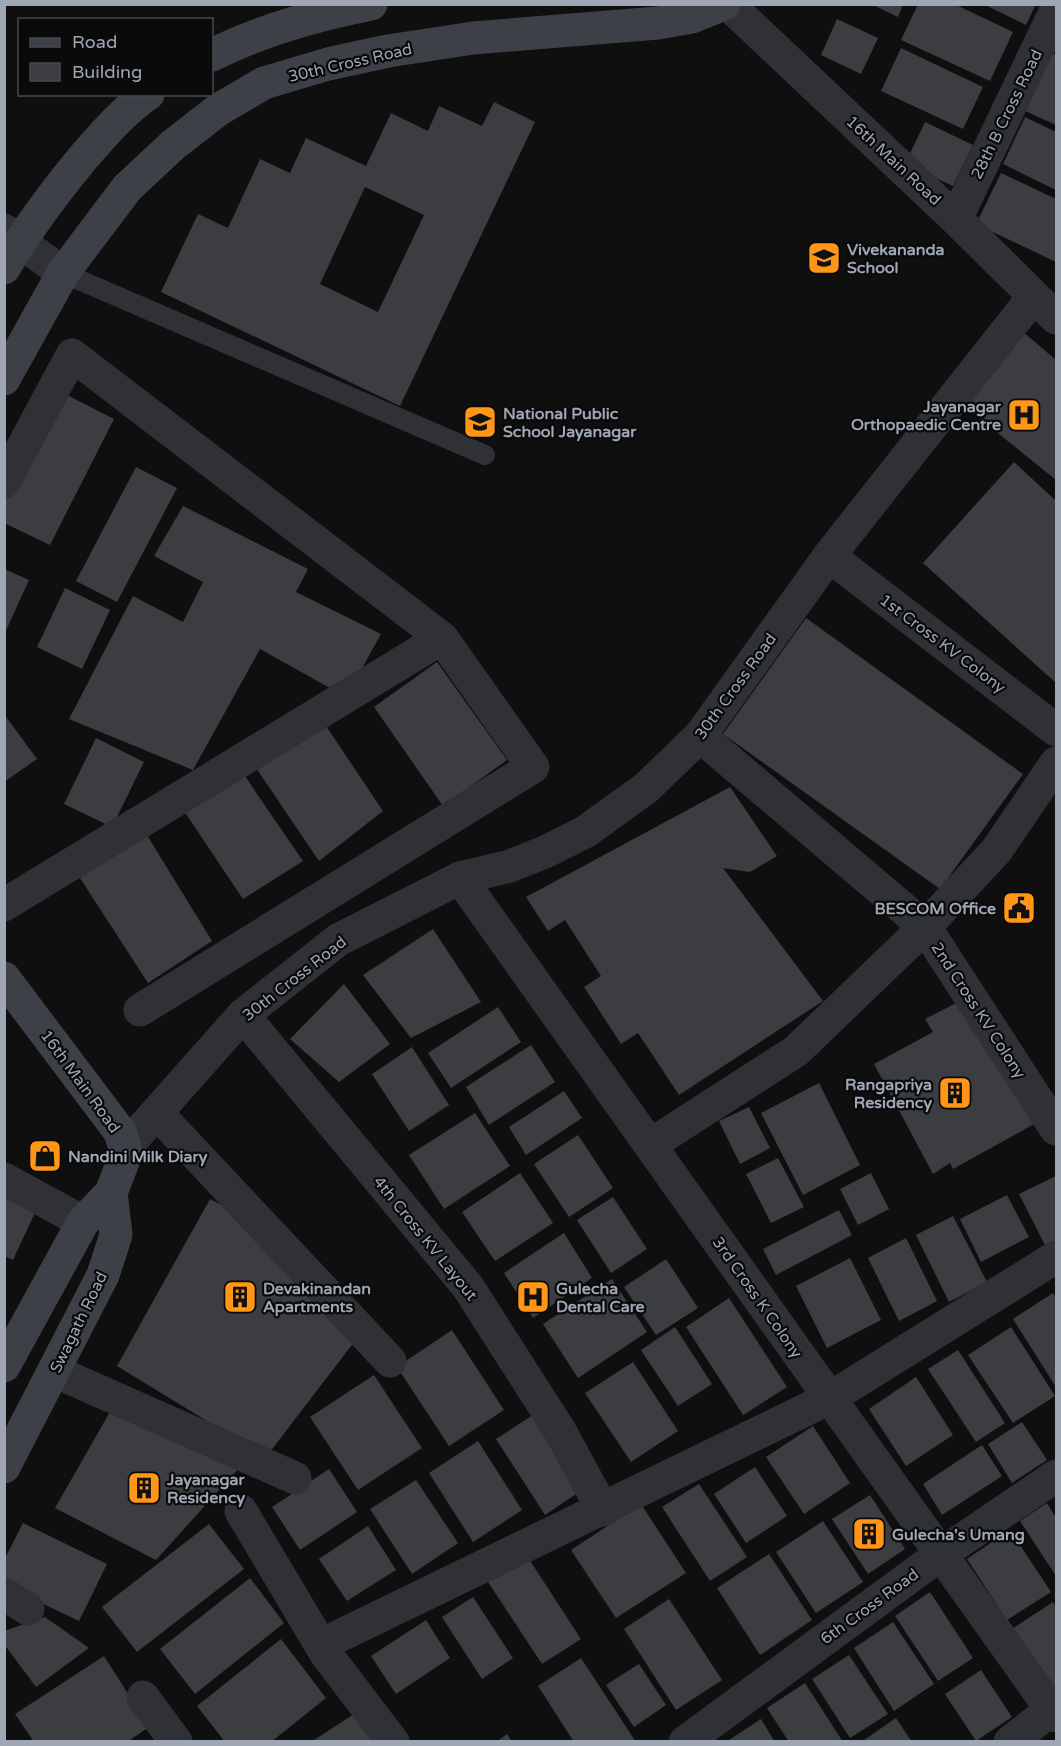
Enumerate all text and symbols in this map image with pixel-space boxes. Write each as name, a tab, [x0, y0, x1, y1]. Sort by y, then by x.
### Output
legend	[18, 18, 213, 96]
text: Road	[72, 31, 117, 53]
street label: 30th Cross Road	[286, 39, 414, 87]
street label: 28th B Cross Road	[967, 46, 1047, 183]
text: Building	[72, 61, 142, 83]
street label: 16th Main Road	[842, 112, 945, 210]
school or university icon: Vivekananda School	[806, 240, 842, 276]
place label: Vivekananda School	[847, 240, 944, 278]
place label: Jayanagar Orthopaedic Centre	[851, 397, 1002, 435]
hospital icon: Jayanagar Orthopaedic Centre	[1006, 397, 1042, 433]
school or university icon: National Public School Jayanagar	[462, 404, 498, 440]
place label: National Public School Jayanagar	[503, 404, 637, 442]
street label: 1st Cross KV Colony	[875, 590, 1010, 698]
street label: 30th Cross Road	[691, 630, 781, 744]
public building icon: BESCOM Office	[1001, 890, 1037, 926]
place label: BESCOM Office	[874, 899, 996, 919]
street label: 30th Cross Road	[239, 932, 351, 1026]
street label: 2nd Cross KV Colony	[927, 939, 1030, 1083]
street label: 16th Main Road	[36, 1026, 124, 1137]
place label: Rangapriya Residency	[845, 1075, 932, 1113]
building icon: Rangapriya Residency	[937, 1075, 973, 1111]
shop icon: Nandini Milk Diary	[27, 1138, 63, 1174]
place label: Nandini Milk Diary	[68, 1147, 208, 1167]
street label: 4th Cross KV Layout	[369, 1172, 482, 1305]
street label: 3rd Cross K Colony	[708, 1233, 807, 1363]
street label: Swagath Road	[46, 1269, 112, 1376]
building icon: Devakinandan Apartments	[222, 1279, 258, 1315]
place label: Devakinandan Apartments	[263, 1279, 371, 1317]
hospital icon: Gulecha Dental Care	[515, 1279, 551, 1315]
place label: Gulecha Dental Care	[556, 1279, 645, 1317]
building icon: Jayanagar Residency	[126, 1470, 162, 1506]
place label: Jayanagar Residency	[166, 1470, 246, 1508]
building icon: Gulecha's Umang	[851, 1516, 887, 1552]
place label: Gulecha's Umang	[892, 1525, 1025, 1545]
street label: 6th Cross Road	[817, 1565, 923, 1649]

